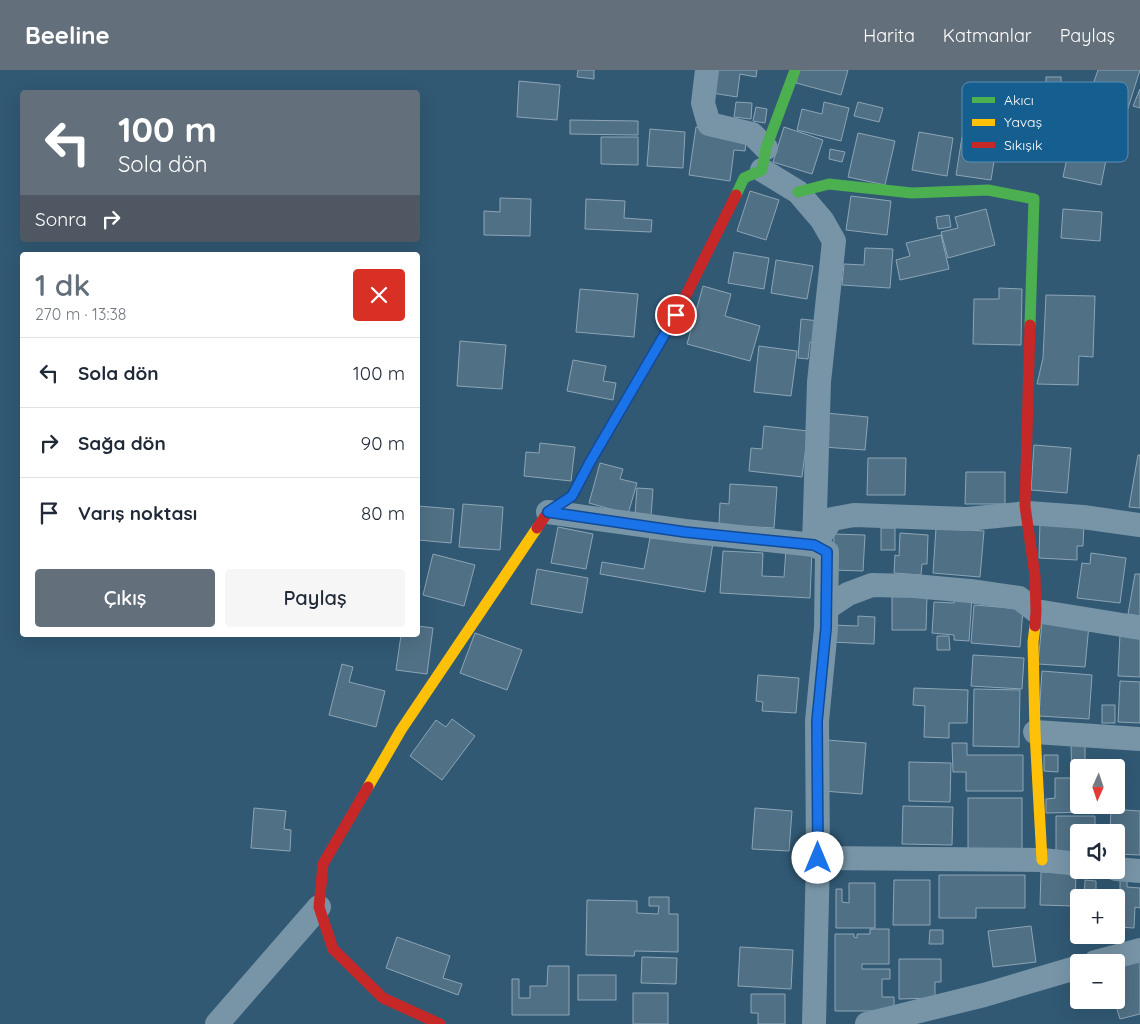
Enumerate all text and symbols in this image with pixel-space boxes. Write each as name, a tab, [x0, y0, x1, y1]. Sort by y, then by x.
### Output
text: Beeline	[25, 20, 110, 50]
text: Harita	[863, 24, 915, 47]
text: Katmanlar	[943, 24, 1032, 47]
text: Paylaş	[1060, 24, 1115, 47]
legend	[962, 82, 1128, 162]
text: Akıcı	[1004, 91, 1034, 109]
text: 100 m	[118, 107, 217, 151]
icon: left	[35, 110, 100, 175]
text: Yavaş	[1004, 113, 1042, 131]
text: Sıkışık	[1004, 136, 1042, 154]
text: Sola dön	[118, 150, 207, 178]
icon: right	[97, 205, 125, 233]
text: Sonra	[35, 207, 87, 231]
text: 1 dk	[35, 266, 90, 304]
button: close	[353, 269, 405, 321]
pin	[655, 294, 697, 336]
icon: arrive	[662, 301, 690, 329]
text: 270 m · 13:38	[35, 304, 126, 324]
icon: left	[35, 359, 63, 387]
text: Sola dön	[78, 361, 159, 385]
text: 100 m	[353, 361, 405, 385]
icon: right	[35, 429, 63, 457]
text: Sağa dön	[78, 431, 166, 455]
text: 90 m	[361, 431, 405, 455]
icon: arrive	[35, 499, 63, 527]
text: Varış noktası	[78, 501, 197, 525]
text: 80 m	[361, 501, 405, 525]
button: Çıkış	[35, 569, 215, 627]
button: Paylaş	[225, 569, 405, 627]
north arrow	[1070, 759, 1125, 814]
map controls	[1070, 759, 1125, 1009]
button: sound	[1070, 824, 1125, 879]
position arrow	[791, 831, 843, 883]
button: +	[1070, 889, 1125, 944]
button: −	[1070, 954, 1125, 1009]

